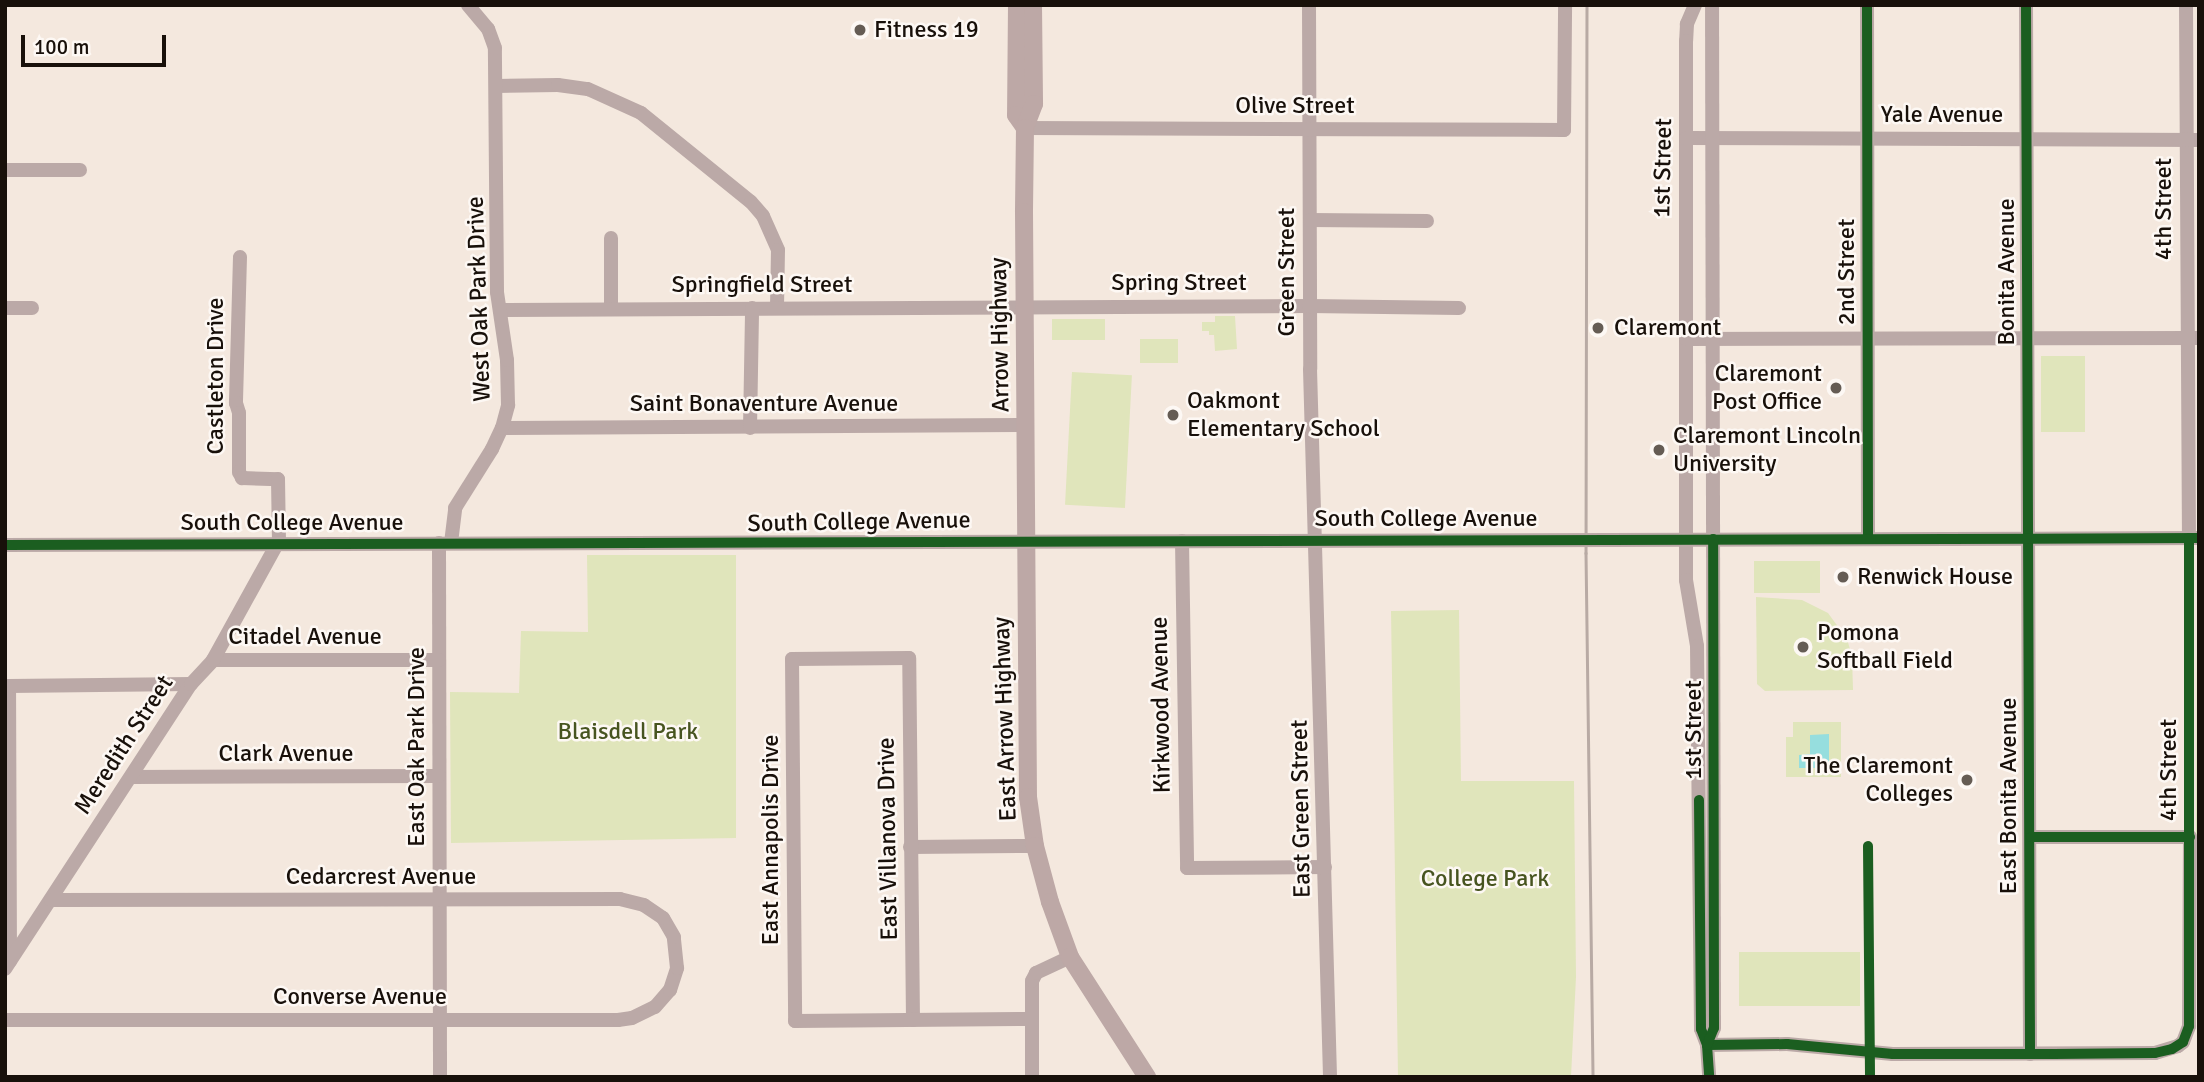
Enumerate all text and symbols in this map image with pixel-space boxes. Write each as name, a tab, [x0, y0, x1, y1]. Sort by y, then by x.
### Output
place label: Fitness 19	[874, 16, 979, 44]
scale bar	[24, 21, 170, 65]
marker: Fitness 19	[852, 22, 868, 38]
text: 100 m	[34, 34, 89, 60]
street label: Olive Street	[1235, 92, 1355, 120]
street label: Yale Avenue	[1881, 101, 2003, 129]
street label: 1st Street	[1648, 118, 1678, 218]
street label: 4th Street	[2150, 158, 2178, 260]
street label: West Oak Park Drive	[461, 196, 497, 402]
street label: Bonita Avenue	[1993, 198, 2021, 346]
street label: Green Street	[1273, 208, 1301, 336]
street label: 2nd Street	[1833, 219, 1861, 325]
street label: Arrow Highway	[984, 257, 1016, 413]
street label: Spring Street	[1111, 269, 1247, 297]
street label: Springfield Street	[672, 271, 852, 299]
street label: Castleton Drive	[202, 298, 230, 454]
place label: Claremont	[1614, 314, 1721, 342]
marker: Claremont	[1588, 318, 1608, 338]
place label: Claremont Post Office	[1712, 360, 1822, 416]
marker: Claremont Post Office	[1828, 380, 1844, 396]
place label: Oakmont Elementary School	[1187, 387, 1380, 443]
street label: Saint Bonaventure Avenue	[630, 390, 898, 418]
marker: Oakmont Elementary School	[1165, 407, 1181, 423]
place label: Claremont Lincoln University	[1673, 422, 1861, 478]
marker: Claremont Lincoln University	[1651, 442, 1667, 458]
street label: South College Avenue	[1314, 505, 1538, 533]
street label: South College Avenue	[747, 506, 971, 538]
street label: South College Avenue	[180, 509, 404, 537]
place label: Renwick House	[1857, 563, 2013, 591]
marker: Renwick House	[1835, 569, 1851, 585]
street label: East Arrow Highway	[987, 616, 1023, 822]
street label: Kirkwood Avenue	[1145, 616, 1177, 794]
place label: Pomona Softball Field	[1817, 619, 1953, 675]
street label: Citadel Avenue	[228, 623, 382, 651]
marker: Pomona Softball Field	[1795, 639, 1811, 655]
street label: East Oak Park Drive	[403, 647, 431, 847]
street label: Meredith Street	[68, 670, 180, 820]
street label: 1st Street	[1680, 680, 1708, 780]
street label: East Bonita Avenue	[1995, 697, 2023, 895]
park label: Blaisdell Park	[558, 718, 698, 746]
street label: 4th Street	[2155, 719, 2183, 821]
street label: East Green Street	[1285, 720, 1317, 898]
street label: East Annapolis Drive	[757, 735, 785, 945]
street label: East Villanova Drive	[872, 737, 904, 941]
street label: Clark Avenue	[219, 740, 353, 768]
place label: The Claremont Colleges	[1804, 752, 1953, 808]
marker: The Claremont Colleges	[1959, 772, 1975, 788]
street label: Cedarcrest Avenue	[286, 863, 476, 891]
park label: College Park	[1421, 865, 1549, 893]
street label: Converse Avenue	[273, 983, 447, 1011]

